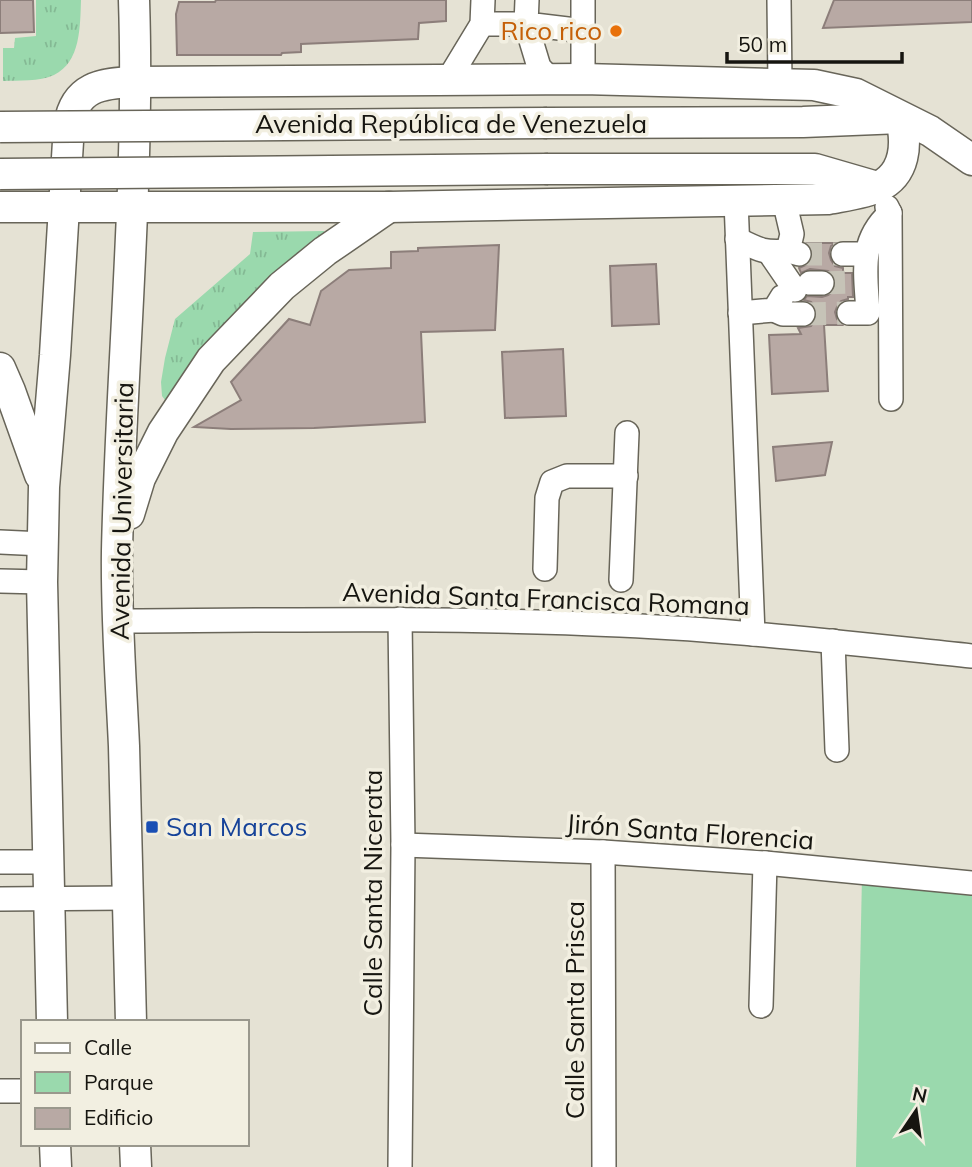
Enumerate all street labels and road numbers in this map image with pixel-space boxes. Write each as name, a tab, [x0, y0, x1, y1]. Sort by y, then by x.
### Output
street label: Avenida República de Venezuela	[255, 107, 647, 140]
street label: Avenida Universitaria	[103, 382, 140, 640]
street label: Avenida Santa Francisca Romana	[342, 575, 750, 622]
street label: Calle Santa Nicerata	[356, 770, 389, 1016]
street label: Jirón Santa Florencia	[565, 806, 815, 857]
street label: Calle Santa Prisca	[558, 901, 591, 1119]

